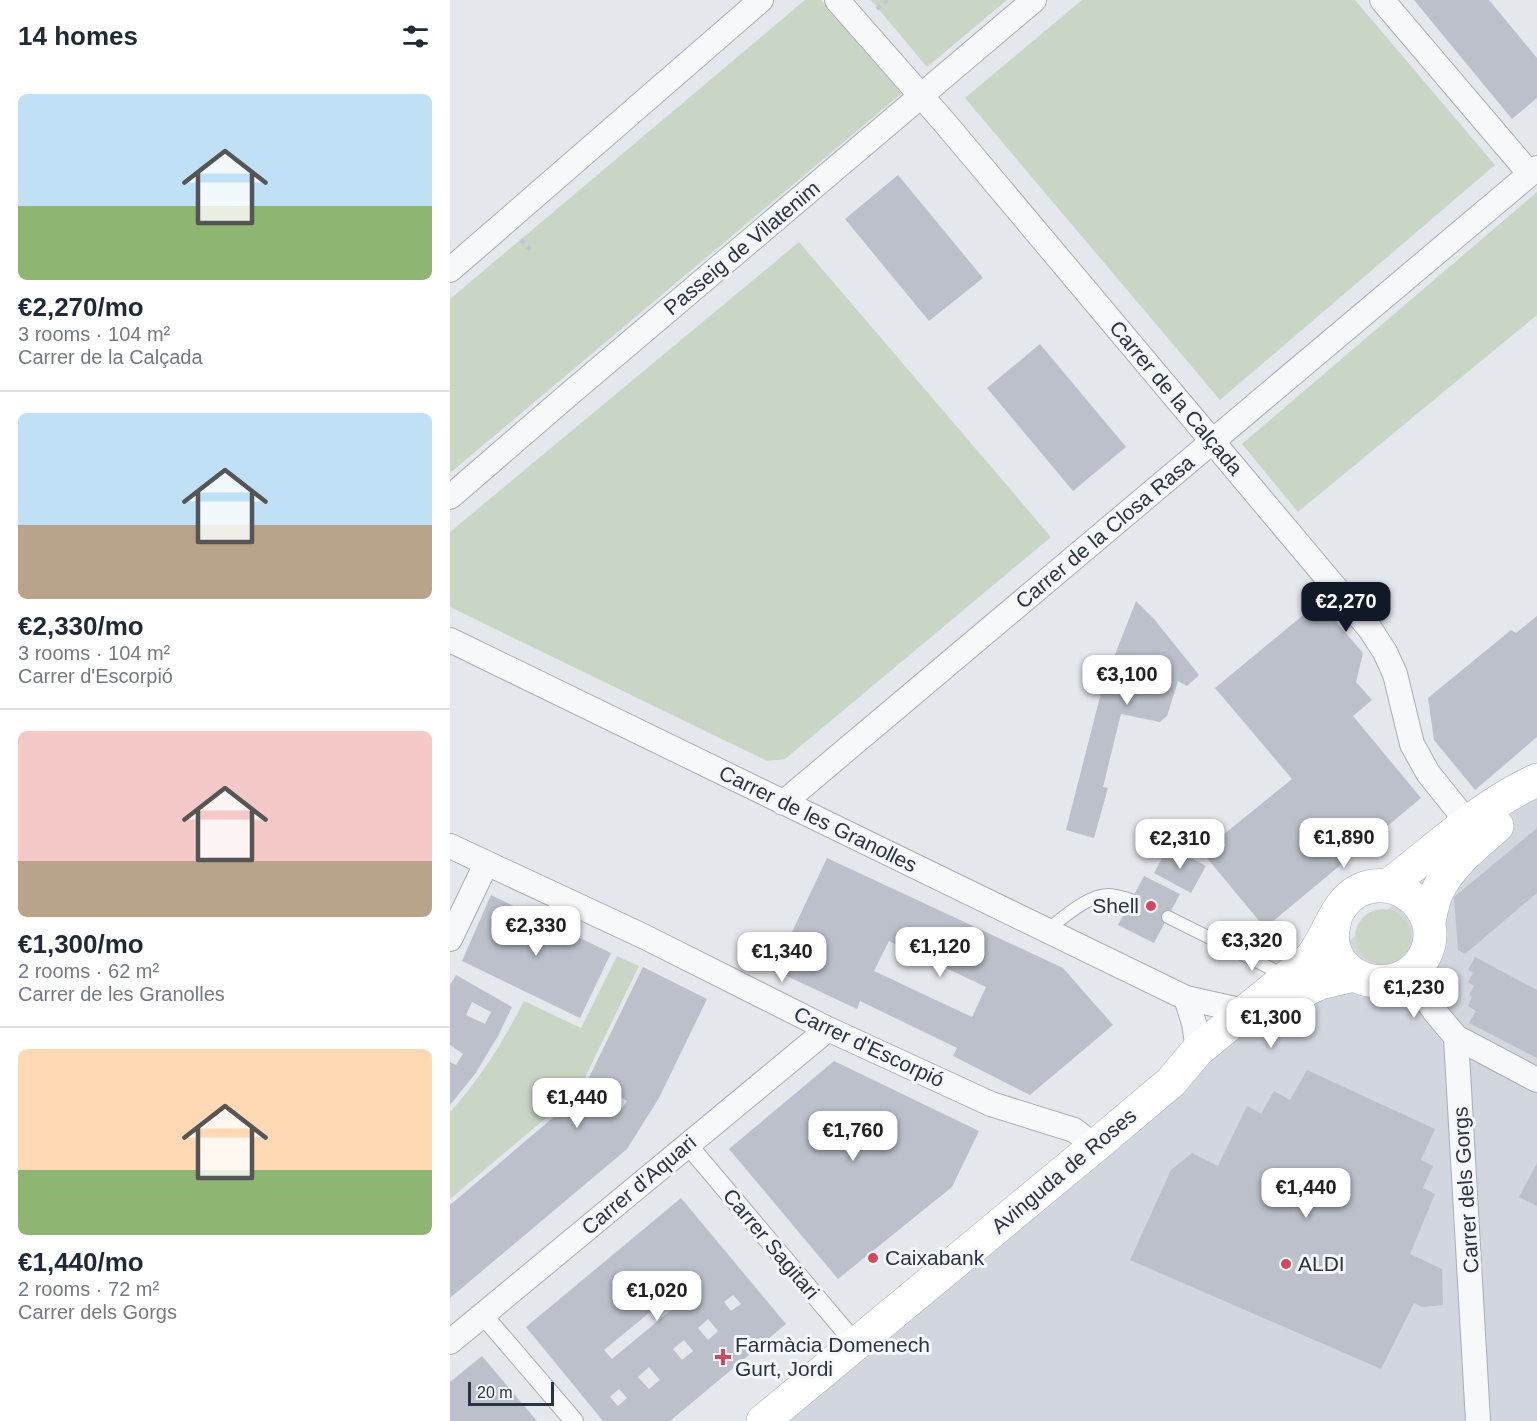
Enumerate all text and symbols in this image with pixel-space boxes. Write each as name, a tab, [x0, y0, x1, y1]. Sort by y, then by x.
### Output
icon: filters	[399, 20, 432, 53]
text: 14 homes	[18, 21, 138, 51]
icon: home	[171, 133, 279, 241]
street label: Passeig de Vilatenim	[659, 176, 824, 319]
text: €2,270/mo	[18, 292, 144, 322]
street label: Carrer de la Calçada	[1105, 316, 1248, 480]
text: 3 rooms · 104 m²	[18, 323, 170, 345]
text: Carrer de la Calçada	[18, 346, 203, 368]
street label: Carrer de la Closa Rasa	[1011, 450, 1199, 613]
icon: home	[171, 452, 279, 560]
pin: €2,270	[1297, 582, 1395, 633]
text: €2,270	[1315, 590, 1377, 612]
text: €2,330/mo	[18, 611, 144, 641]
text: 3 rooms · 104 m²	[18, 642, 170, 664]
pin: €3,100	[1078, 655, 1176, 706]
text: €3,100	[1096, 663, 1158, 685]
text: Carrer d'Escorpió	[18, 665, 173, 687]
street label: Carrer de les Granolles	[716, 761, 921, 876]
icon: home	[171, 770, 279, 878]
pin: €1,890	[1295, 818, 1393, 869]
pin: €2,310	[1131, 819, 1229, 870]
text: €1,890	[1313, 826, 1375, 848]
text: €2,310	[1149, 827, 1211, 849]
place label: Shell	[1092, 894, 1139, 917]
marker: Shell	[1144, 899, 1158, 913]
pin: €2,330	[487, 906, 585, 957]
text: €2,330	[505, 914, 567, 936]
pin: €3,320	[1203, 921, 1301, 972]
pin: €1,120	[891, 927, 989, 978]
text: €1,300/mo	[18, 929, 144, 959]
text: €3,320	[1221, 929, 1283, 951]
pin: €1,340	[733, 932, 831, 983]
text: €1,120	[909, 935, 971, 957]
text: €1,340	[751, 940, 813, 962]
text: 2 rooms · 62 m²	[18, 960, 159, 982]
pin: €1,230	[1365, 968, 1463, 1019]
text: €1,230	[1383, 976, 1445, 998]
text: Carrer de les Granolles	[18, 983, 225, 1005]
pin: €1,300	[1222, 998, 1320, 1049]
street label: Carrer d'Escorpió	[791, 1002, 948, 1091]
text: €1,300	[1240, 1006, 1302, 1028]
pin: €1,440	[528, 1078, 626, 1129]
text: €1,440	[546, 1086, 608, 1108]
icon: home	[171, 1088, 279, 1196]
street label: Avinguda de Roses	[987, 1103, 1141, 1238]
street label: Carrer dels Gorgs	[1448, 1106, 1483, 1274]
pin: €1,760	[804, 1111, 902, 1162]
text: €1,760	[822, 1119, 884, 1141]
street label: Carrer d'Aquari	[577, 1130, 700, 1239]
pin: €1,440	[1257, 1168, 1355, 1219]
text: €1,440	[1275, 1176, 1337, 1198]
street label: Carrer Sagitari	[719, 1184, 824, 1303]
place label: Caixabank	[885, 1246, 985, 1269]
text: €1,440/mo	[18, 1247, 144, 1277]
marker: Caixabank	[866, 1251, 880, 1265]
place label: ALDI	[1298, 1252, 1345, 1275]
marker: ALDI	[1279, 1257, 1293, 1271]
pin: €1,020	[608, 1271, 706, 1322]
text: 2 rooms · 72 m²	[18, 1278, 159, 1300]
text: €1,020	[626, 1279, 688, 1301]
text: Carrer dels Gorgs	[18, 1301, 177, 1323]
place label: Farmàcia Domenech Gurt, Jordi	[735, 1333, 930, 1380]
marker: Farmàcia Domenech Gurt, Jordi	[716, 1350, 730, 1364]
scale bar	[468, 1379, 554, 1406]
text: 20 m	[477, 1384, 513, 1401]

